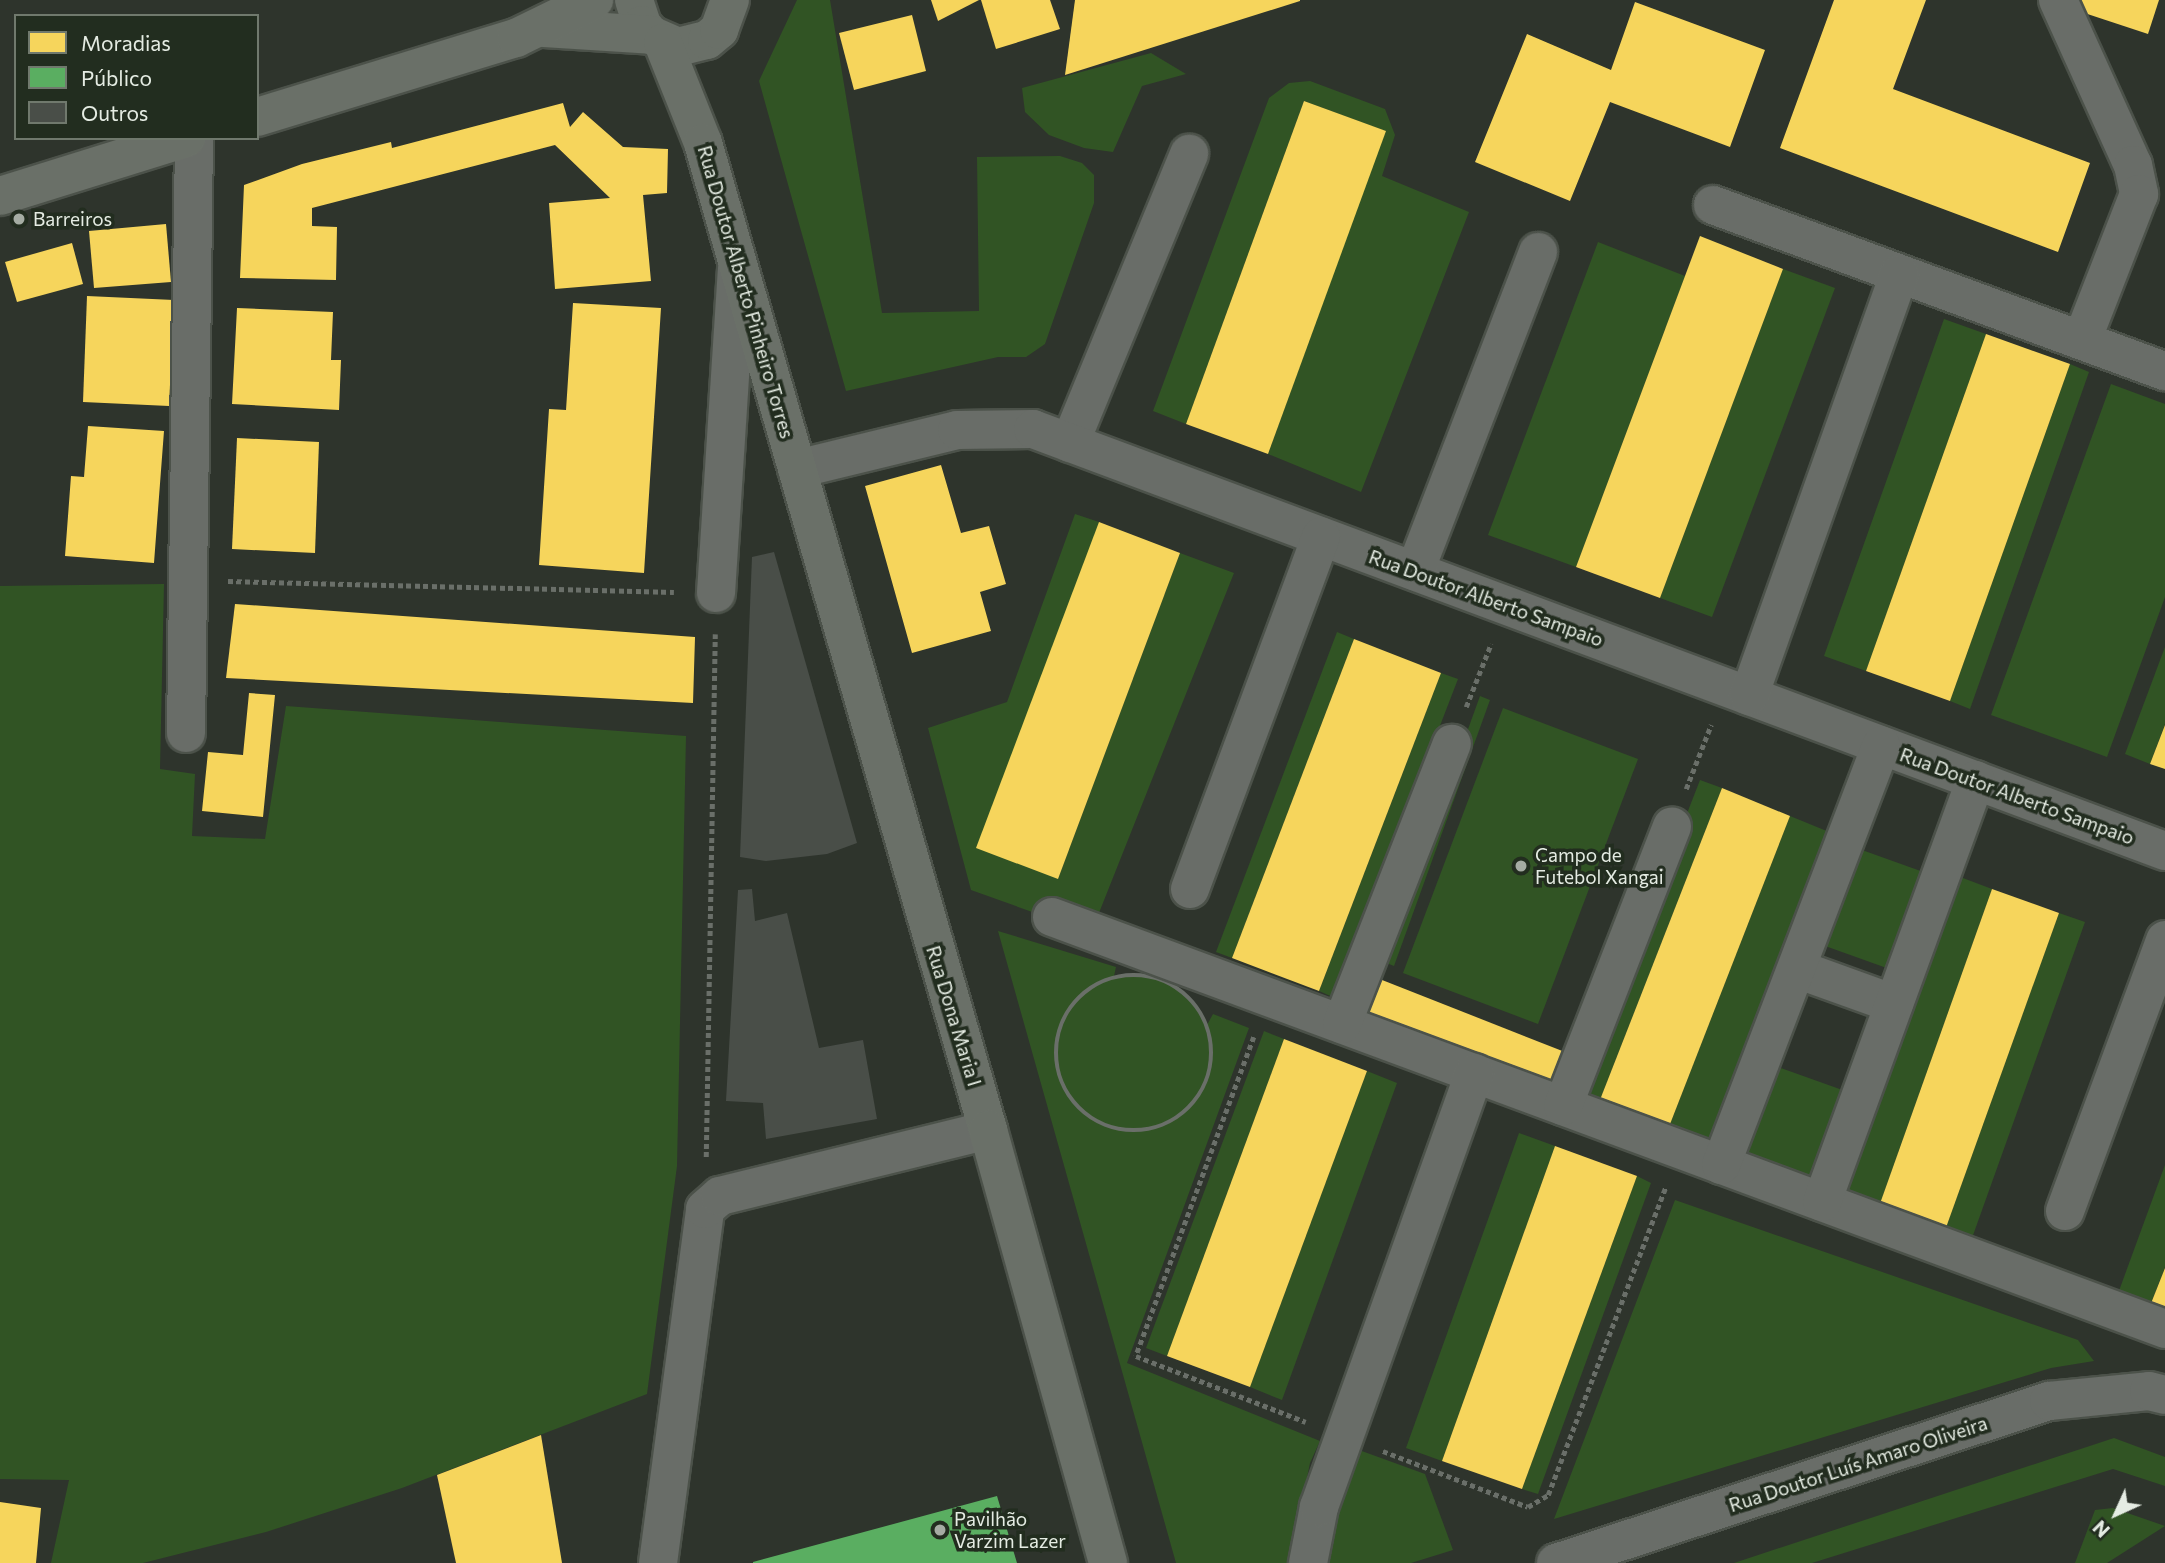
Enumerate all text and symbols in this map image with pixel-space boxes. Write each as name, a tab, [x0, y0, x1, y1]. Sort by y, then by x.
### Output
legend	[14, 14, 259, 140]
text: Moradias	[81, 30, 171, 55]
text: Público	[81, 65, 152, 90]
text: Outros	[81, 100, 148, 125]
street label: Rua Doutor Alberto Pinheiro Torres	[693, 143, 799, 441]
place label: Barreiros	[33, 208, 112, 230]
marker: Barreiros	[11, 211, 27, 227]
street label: Rua Doutor Alberto Sampaio	[1366, 545, 1606, 651]
street label: Rua Doutor Alberto Sampaio	[1897, 743, 2137, 849]
place label: Campo de Futebol Xangai	[1535, 844, 1664, 888]
marker: Campo de Futebol Xangai	[1513, 858, 1529, 874]
street label: Rua Dona Maria I	[922, 943, 986, 1089]
street label: Rua Doutor Luís Amaro Oliveira	[1726, 1411, 1990, 1517]
north arrow	[2081, 1479, 2151, 1549]
place label: Pavilhão Varzim Lazer	[954, 1508, 1066, 1552]
text: N	[2088, 1516, 2114, 1542]
marker: Pavilhão Varzim Lazer	[932, 1522, 948, 1538]

